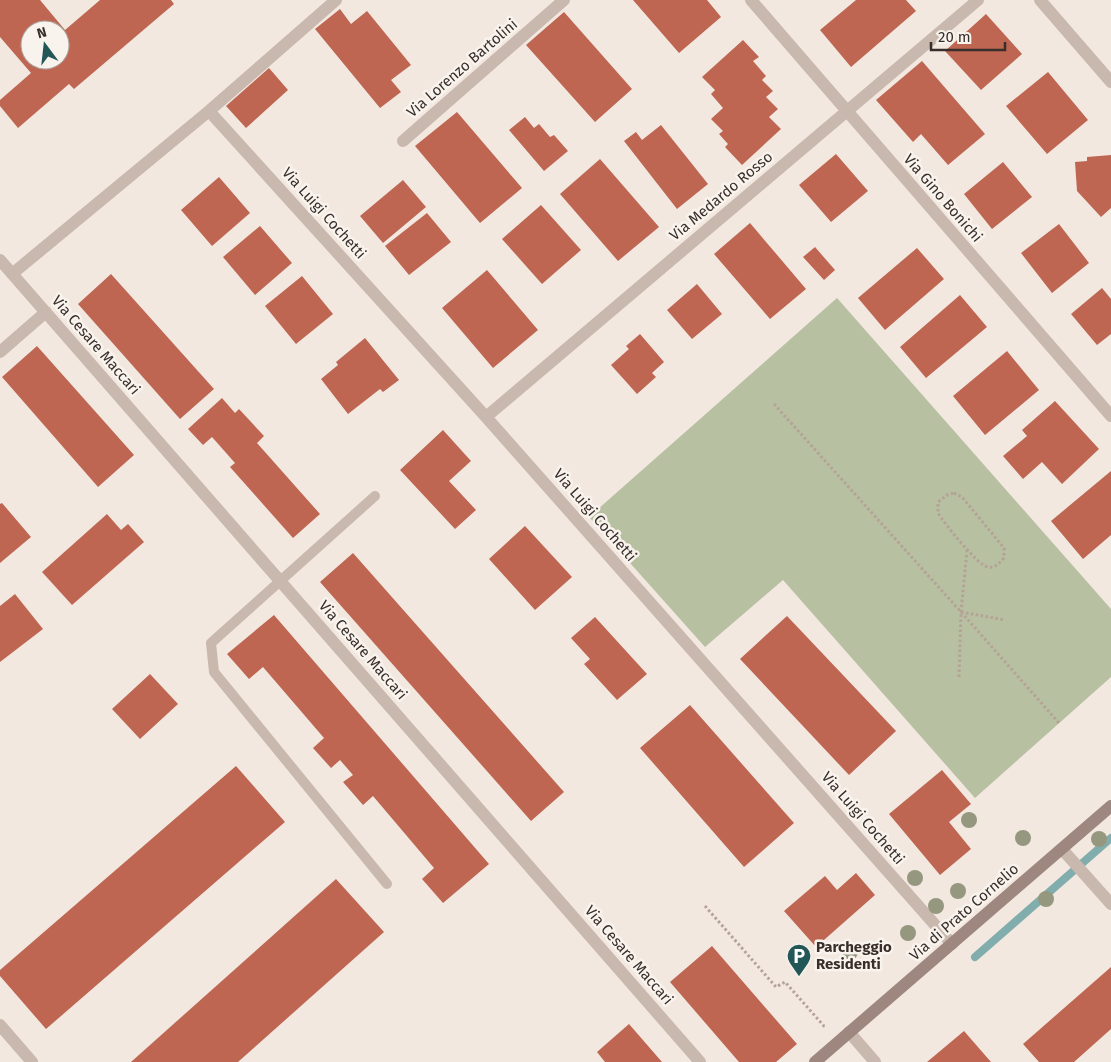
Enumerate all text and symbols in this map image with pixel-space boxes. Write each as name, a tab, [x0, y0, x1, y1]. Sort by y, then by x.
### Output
street label: Via Lorenzo Bartolini	[403, 15, 521, 121]
north arrow	[20, 20, 70, 70]
scale bar	[931, 20, 1005, 52]
text: N	[35, 24, 48, 42]
text: 20 m	[938, 28, 971, 46]
street label: Via Medardo Rosso	[666, 148, 776, 244]
street label: Via Gino Bonichi	[900, 150, 986, 246]
street label: Via Luigi Cochetti	[278, 164, 370, 262]
street label: Via Cesare Maccari	[48, 292, 144, 398]
street label: Via Luigi Cochetti	[550, 465, 640, 565]
street label: Via Cesare Maccari	[315, 597, 411, 703]
street label: Via Luigi Cochetti	[818, 768, 908, 868]
street label: Via di Prato Cornelio	[906, 860, 1022, 964]
street label: Via Cesare Maccari	[581, 902, 677, 1008]
place label: Parcheggio Residenti	[816, 938, 892, 973]
parking icon: Parcheggio Residenti	[786, 943, 812, 977]

